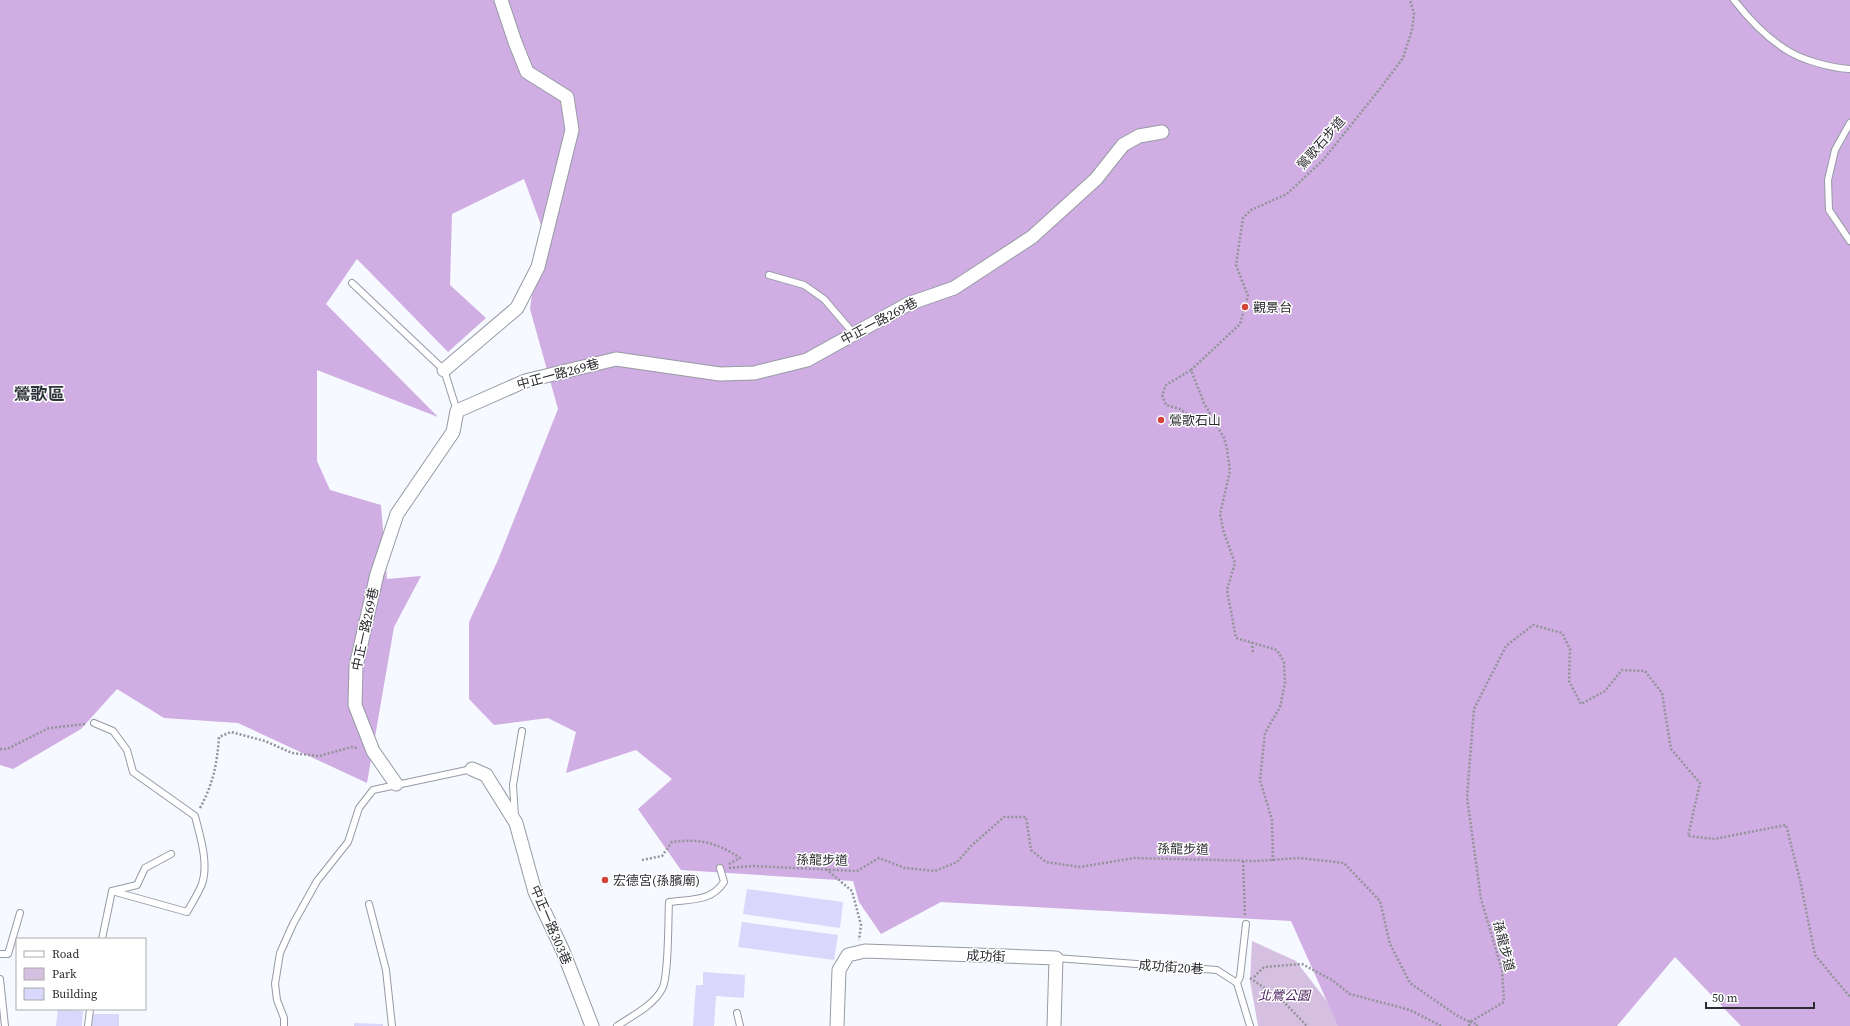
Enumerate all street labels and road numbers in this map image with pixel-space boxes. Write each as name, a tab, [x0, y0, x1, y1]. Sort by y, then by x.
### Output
street label: 鶯歌石步道	[1293, 113, 1349, 173]
street label: 中正一路269巷	[838, 294, 920, 348]
street label: 中正一路269巷	[515, 355, 601, 393]
street label: 中正一路269巷	[348, 586, 382, 672]
street label: 孫龍步道	[1157, 840, 1209, 858]
street label: 孫龍步道	[796, 851, 848, 869]
street label: 中正一路303巷	[527, 883, 575, 967]
street label: 孫龍步道	[1489, 919, 1519, 973]
street label: 成功街	[966, 947, 1006, 965]
street label: 成功街20巷	[1138, 956, 1204, 978]

